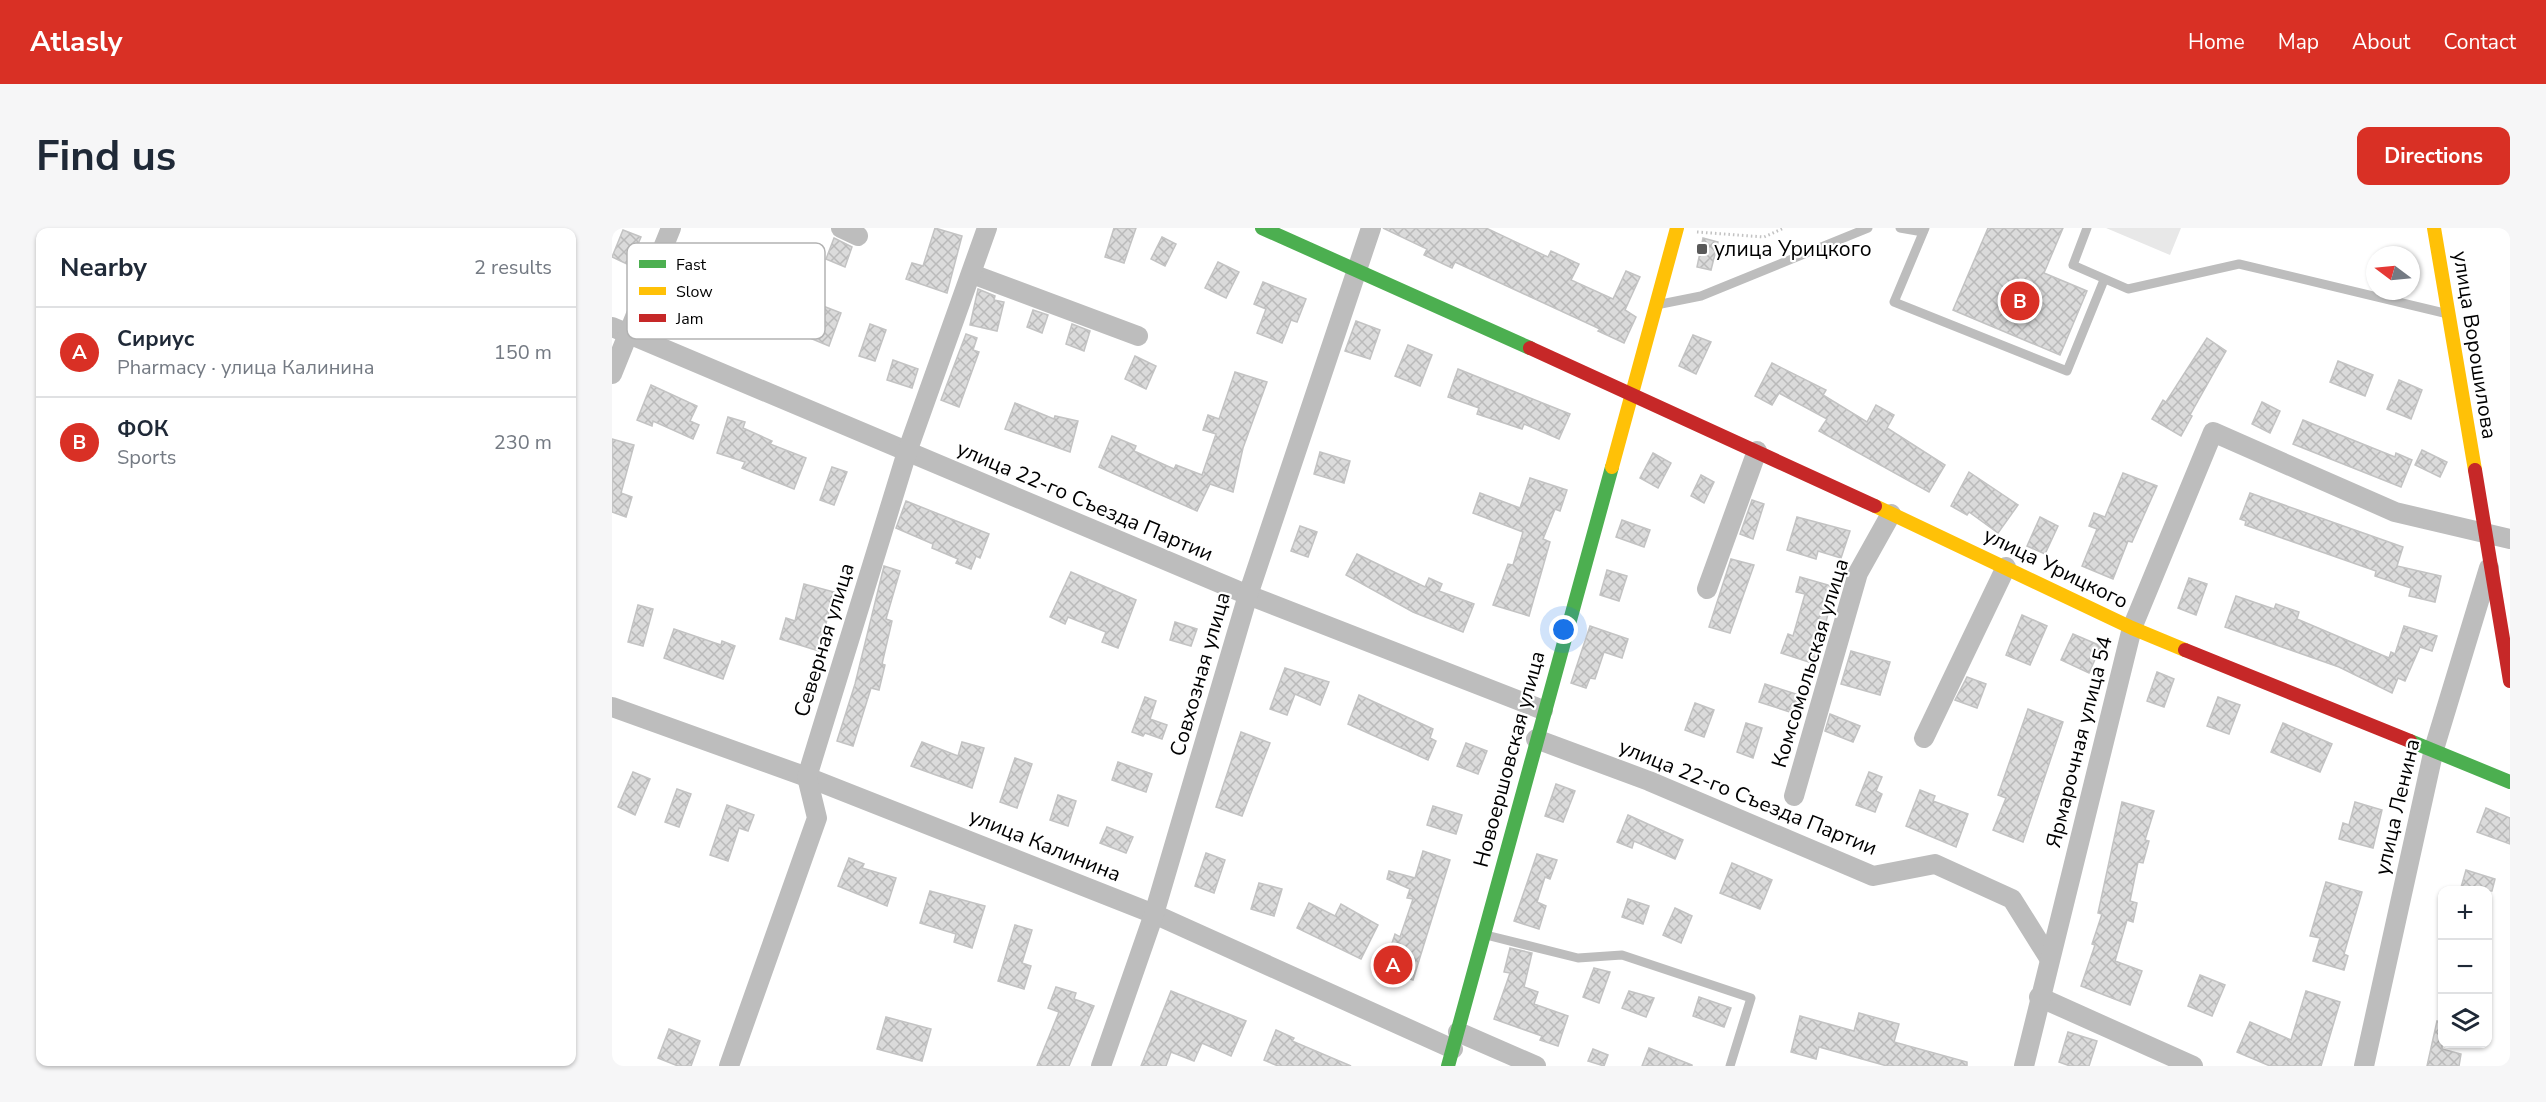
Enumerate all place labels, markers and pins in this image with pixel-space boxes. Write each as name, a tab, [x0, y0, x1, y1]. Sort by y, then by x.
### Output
place label: улица Урицкого	[1714, 235, 1872, 263]
marker: улица Урицкого	[1695, 242, 1709, 256]
pin: B	[2000, 278, 2040, 324]
pin: A	[1374, 942, 1412, 988]

